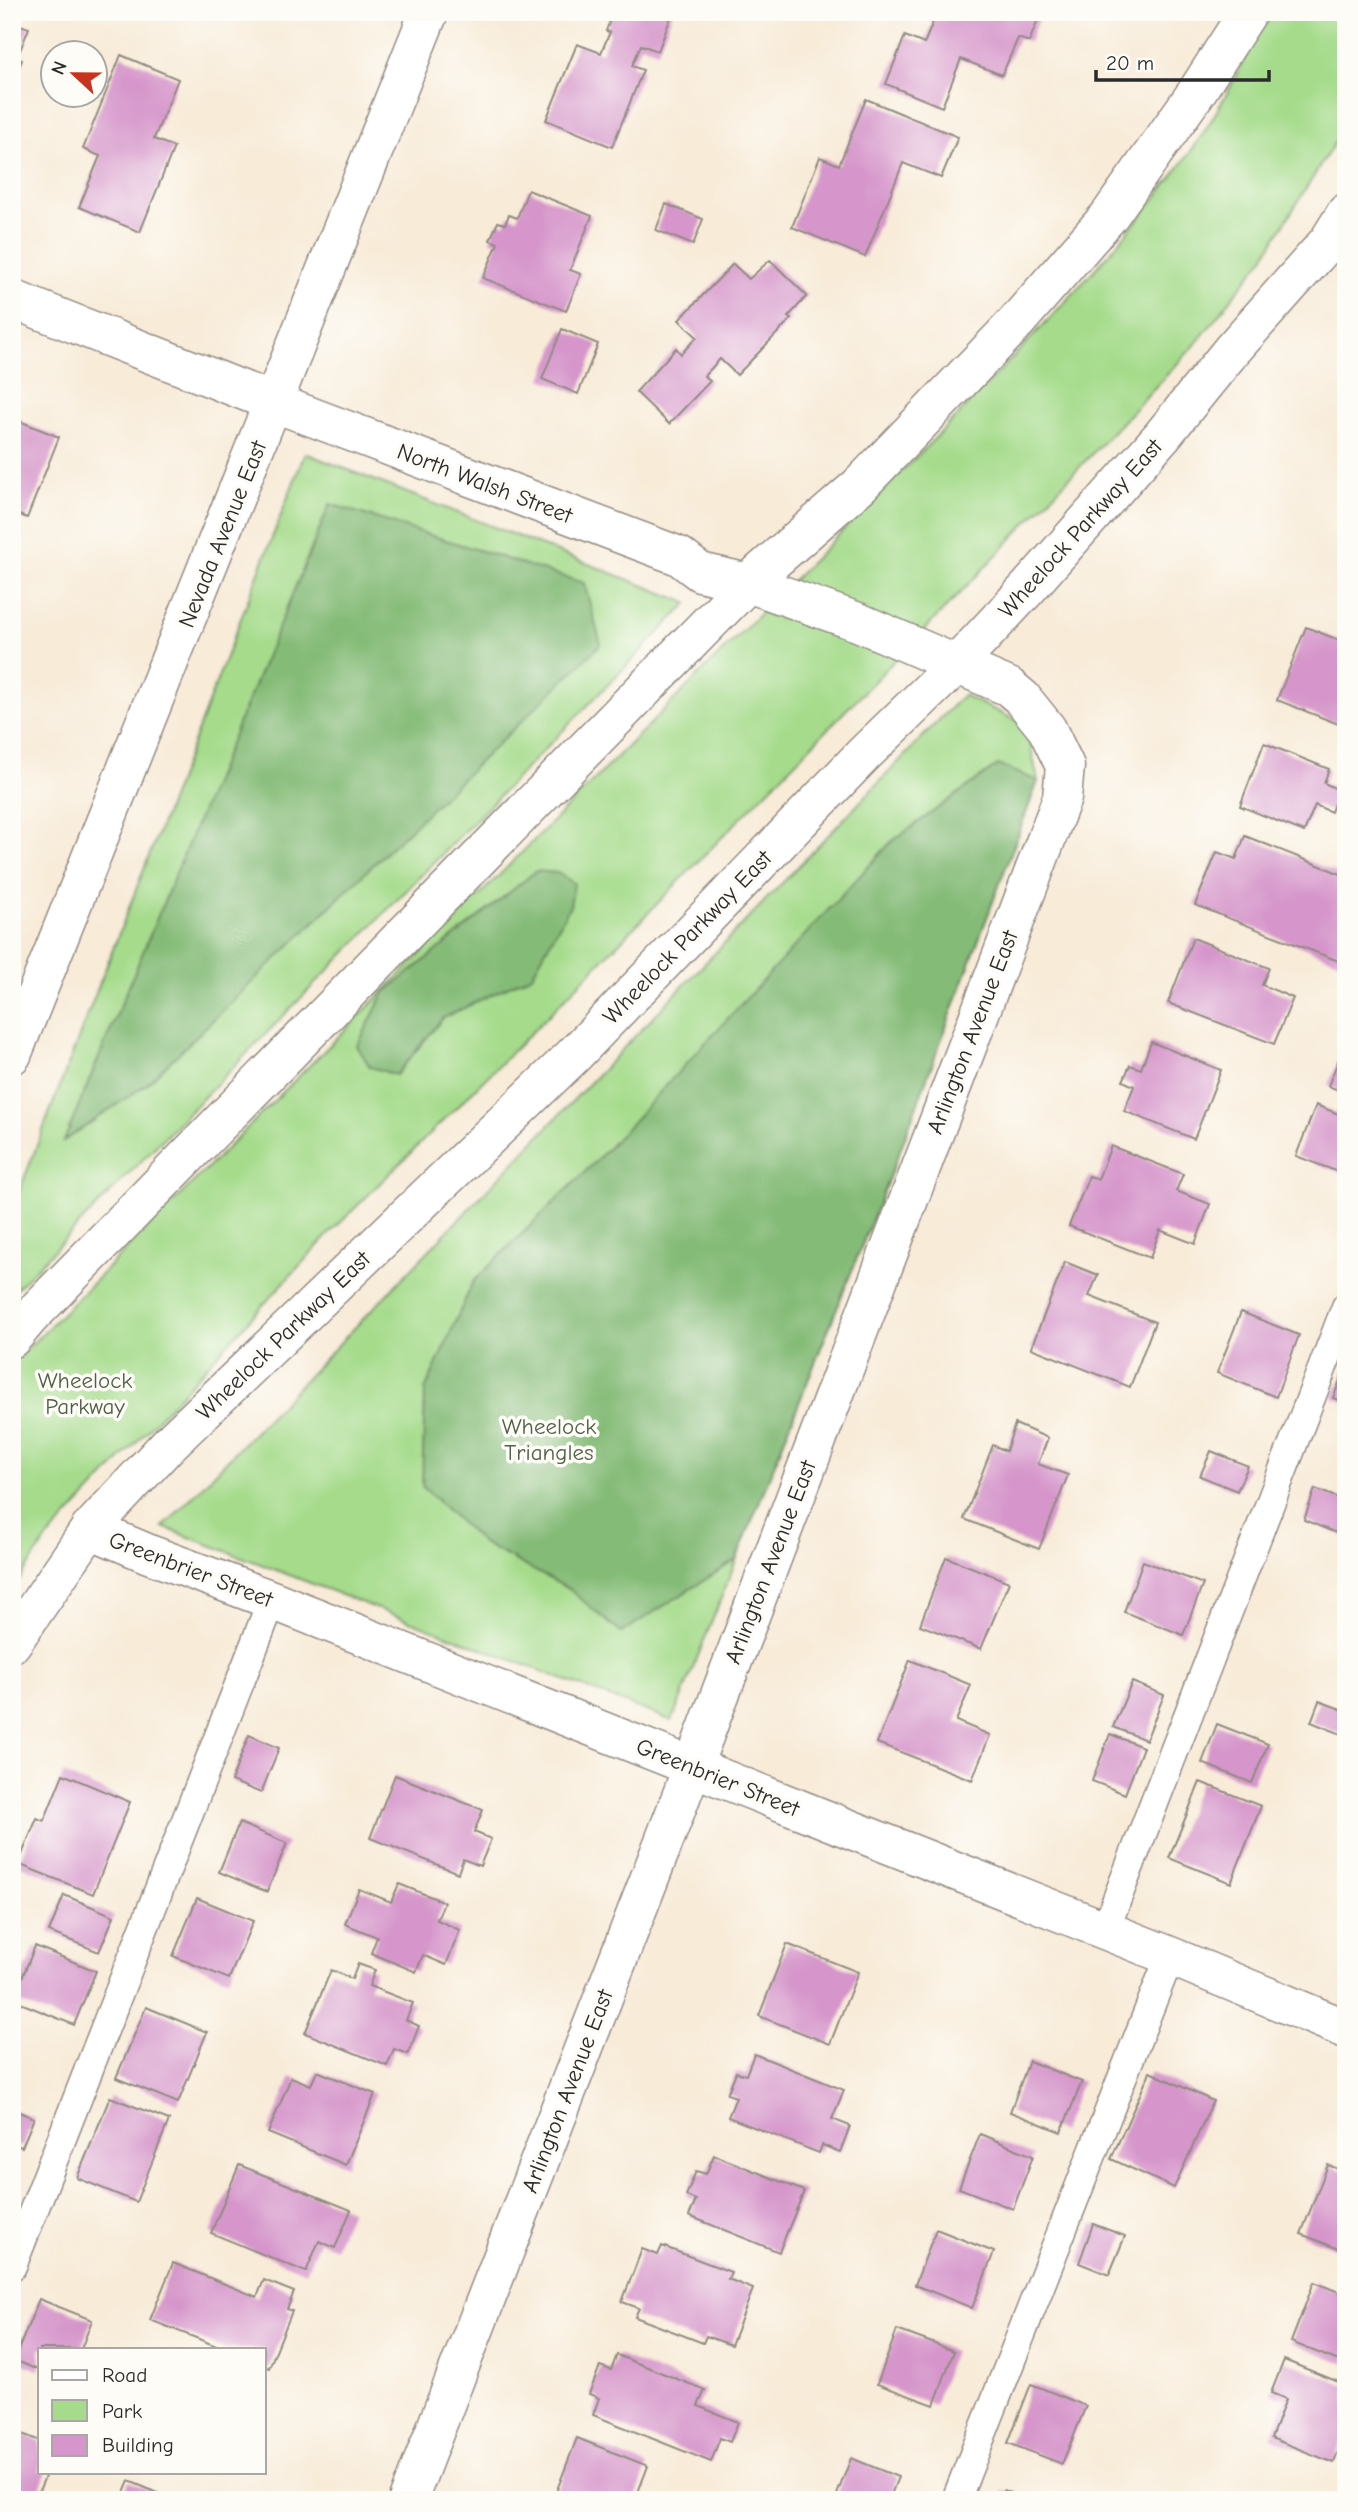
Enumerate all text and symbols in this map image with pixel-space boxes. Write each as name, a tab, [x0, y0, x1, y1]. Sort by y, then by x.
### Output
north arrow	[38, 38, 108, 108]
scale bar	[1096, 38, 1269, 82]
text: 20 m	[1106, 51, 1154, 75]
text: N	[47, 58, 72, 78]
street label: Wheelock Parkway East	[993, 432, 1169, 623]
street label: Nevada Avenue East	[173, 436, 273, 632]
street label: North Walsh Street	[393, 438, 578, 530]
street label: Wheelock Parkway East	[597, 844, 778, 1030]
street label: Arlington Avenue East	[921, 925, 1024, 1138]
street label: Wheelock Parkway East	[191, 1244, 377, 1425]
park label: Wheelock Parkway	[38, 1367, 132, 1420]
park label: Wheelock Triangles	[502, 1413, 596, 1466]
street label: Arlington Avenue East	[719, 1455, 822, 1668]
street label: Greenbrier Street	[105, 1526, 278, 1614]
street label: Greenbrier Street	[632, 1732, 805, 1823]
street label: Arlington Avenue East	[516, 1984, 619, 2197]
legend	[38, 2348, 266, 2474]
text: Road	[102, 2363, 147, 2387]
text: Park	[102, 2399, 142, 2423]
text: Building	[102, 2433, 174, 2457]

